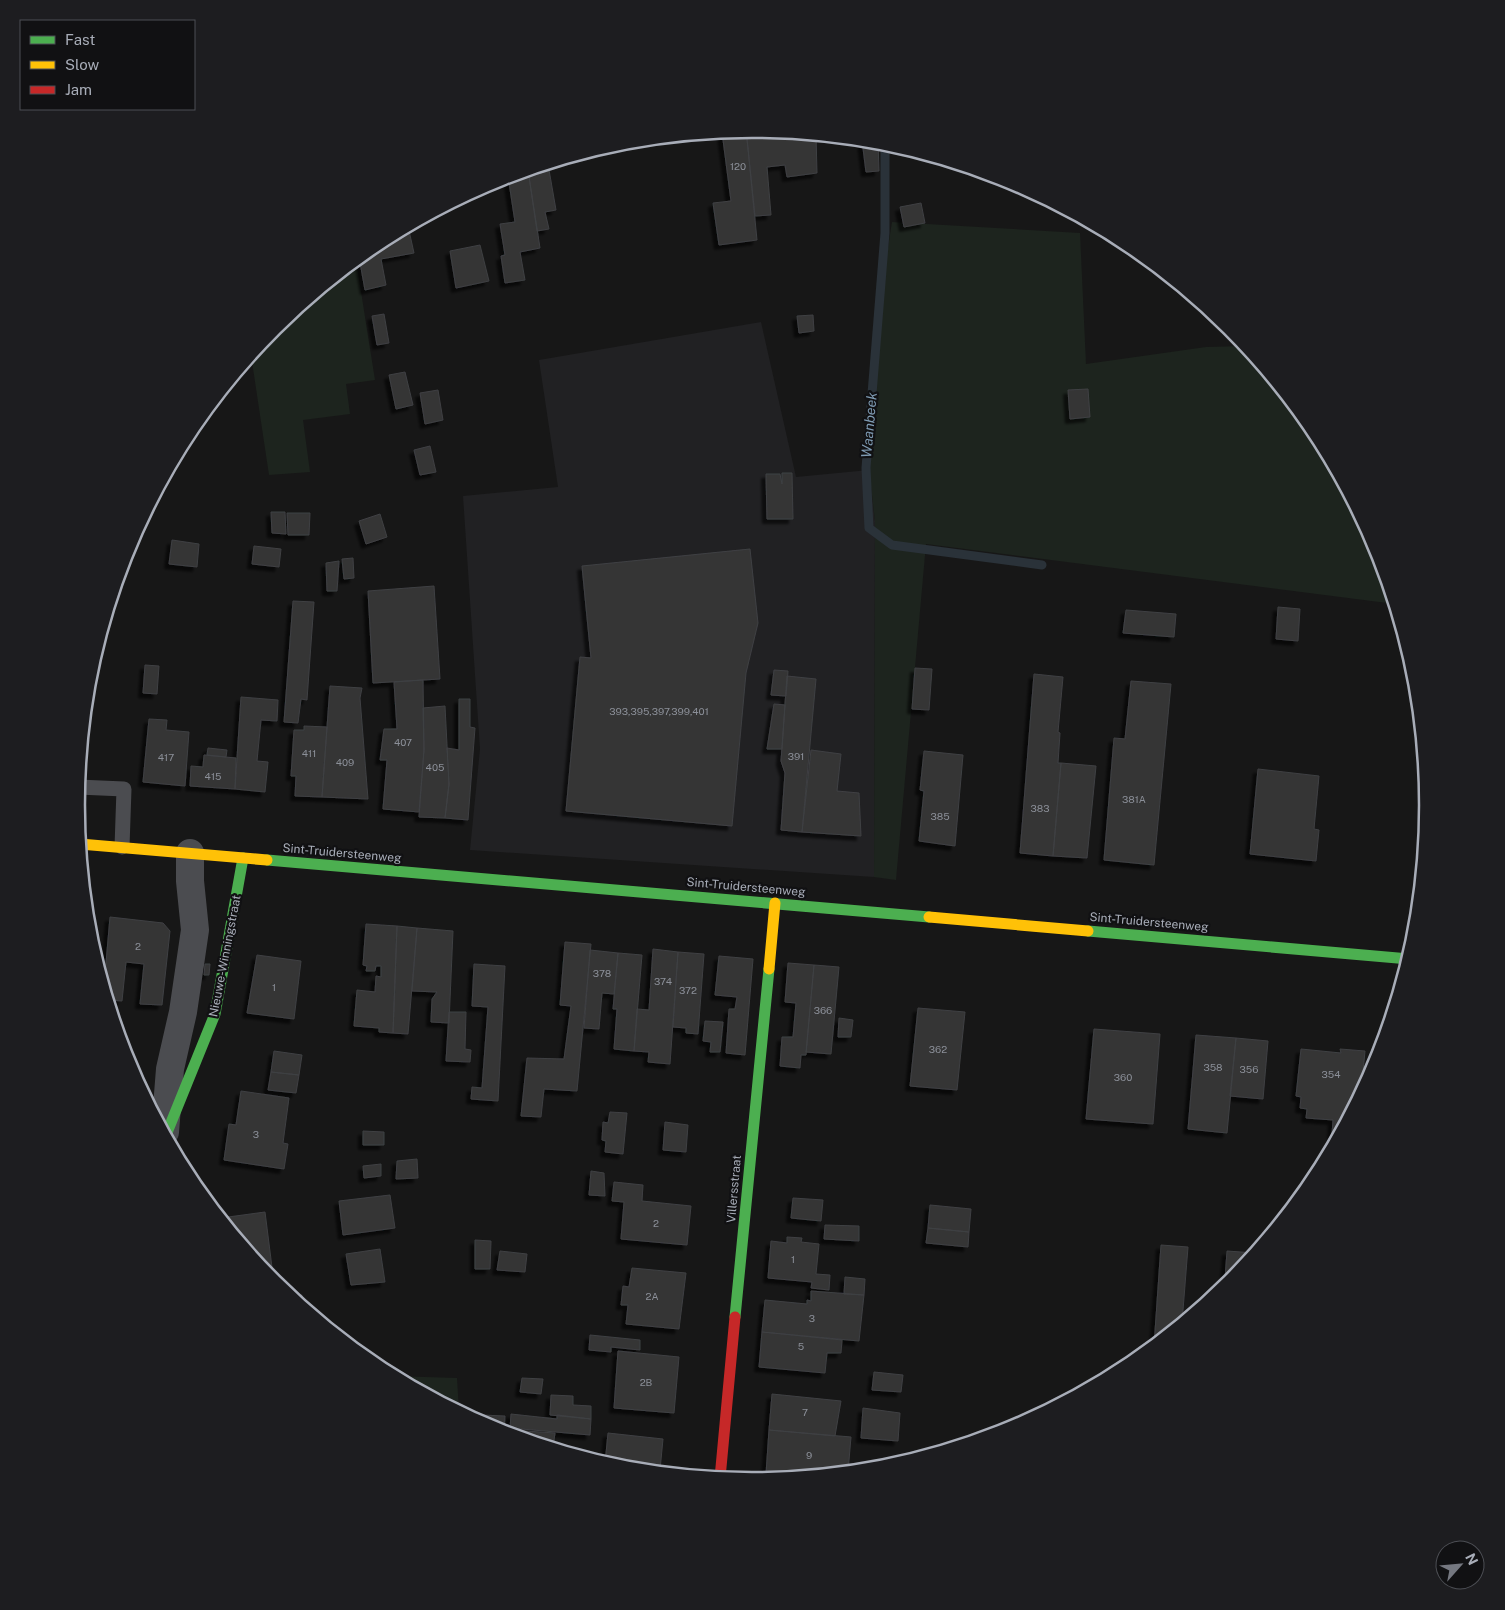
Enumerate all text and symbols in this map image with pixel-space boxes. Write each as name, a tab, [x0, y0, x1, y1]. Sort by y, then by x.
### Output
legend	[20, 20, 195, 110]
text: Fast	[65, 31, 95, 48]
text: Slow	[65, 56, 100, 73]
text: Jam	[65, 81, 92, 98]
house number: 120	[730, 160, 746, 172]
water label: Waanbeek	[858, 391, 880, 458]
house number: 393,395,397,399,401	[609, 705, 709, 717]
house number: 407	[394, 736, 412, 748]
house number: 411	[302, 747, 316, 759]
house number: 391	[788, 750, 804, 762]
house number: 417	[158, 751, 174, 763]
house number: 409	[336, 756, 354, 768]
house number: 405	[426, 761, 444, 773]
house number: 415	[205, 770, 221, 782]
house number: 381A	[1122, 793, 1146, 805]
house number: 383	[1031, 802, 1049, 814]
house number: 385	[930, 810, 950, 822]
street label: Sint-Truidersteenweg	[282, 841, 402, 865]
street label: Sint-Truidersteenweg	[686, 875, 806, 899]
street label: Nieuwe-Winningstraat	[206, 894, 244, 1018]
street label: Sint-Truidersteenweg	[1089, 910, 1209, 934]
house number: 2	[135, 940, 141, 952]
house number: 378	[593, 967, 611, 979]
house number: 374	[654, 975, 672, 987]
house number: 1	[272, 981, 276, 993]
house number: 372	[679, 984, 697, 996]
house number: 366	[814, 1004, 832, 1016]
house number: 362	[929, 1043, 947, 1055]
house number: 358	[1203, 1061, 1223, 1073]
house number: 356	[1240, 1063, 1258, 1075]
house number: 354	[1322, 1068, 1341, 1080]
house number: 360	[1114, 1071, 1132, 1083]
house number: 3	[253, 1128, 259, 1140]
street label: Villersstraat	[724, 1154, 744, 1224]
house number: 2	[653, 1217, 659, 1229]
house number: 1	[791, 1253, 795, 1265]
house number: 2A	[645, 1290, 659, 1302]
house number: 3	[809, 1312, 815, 1324]
house number: 5	[798, 1340, 804, 1352]
house number: 2B	[640, 1376, 653, 1388]
house number: 7	[802, 1406, 808, 1418]
house number: 9	[806, 1449, 812, 1461]
north arrow	[1435, 1540, 1485, 1590]
text: N	[1462, 1551, 1481, 1568]

